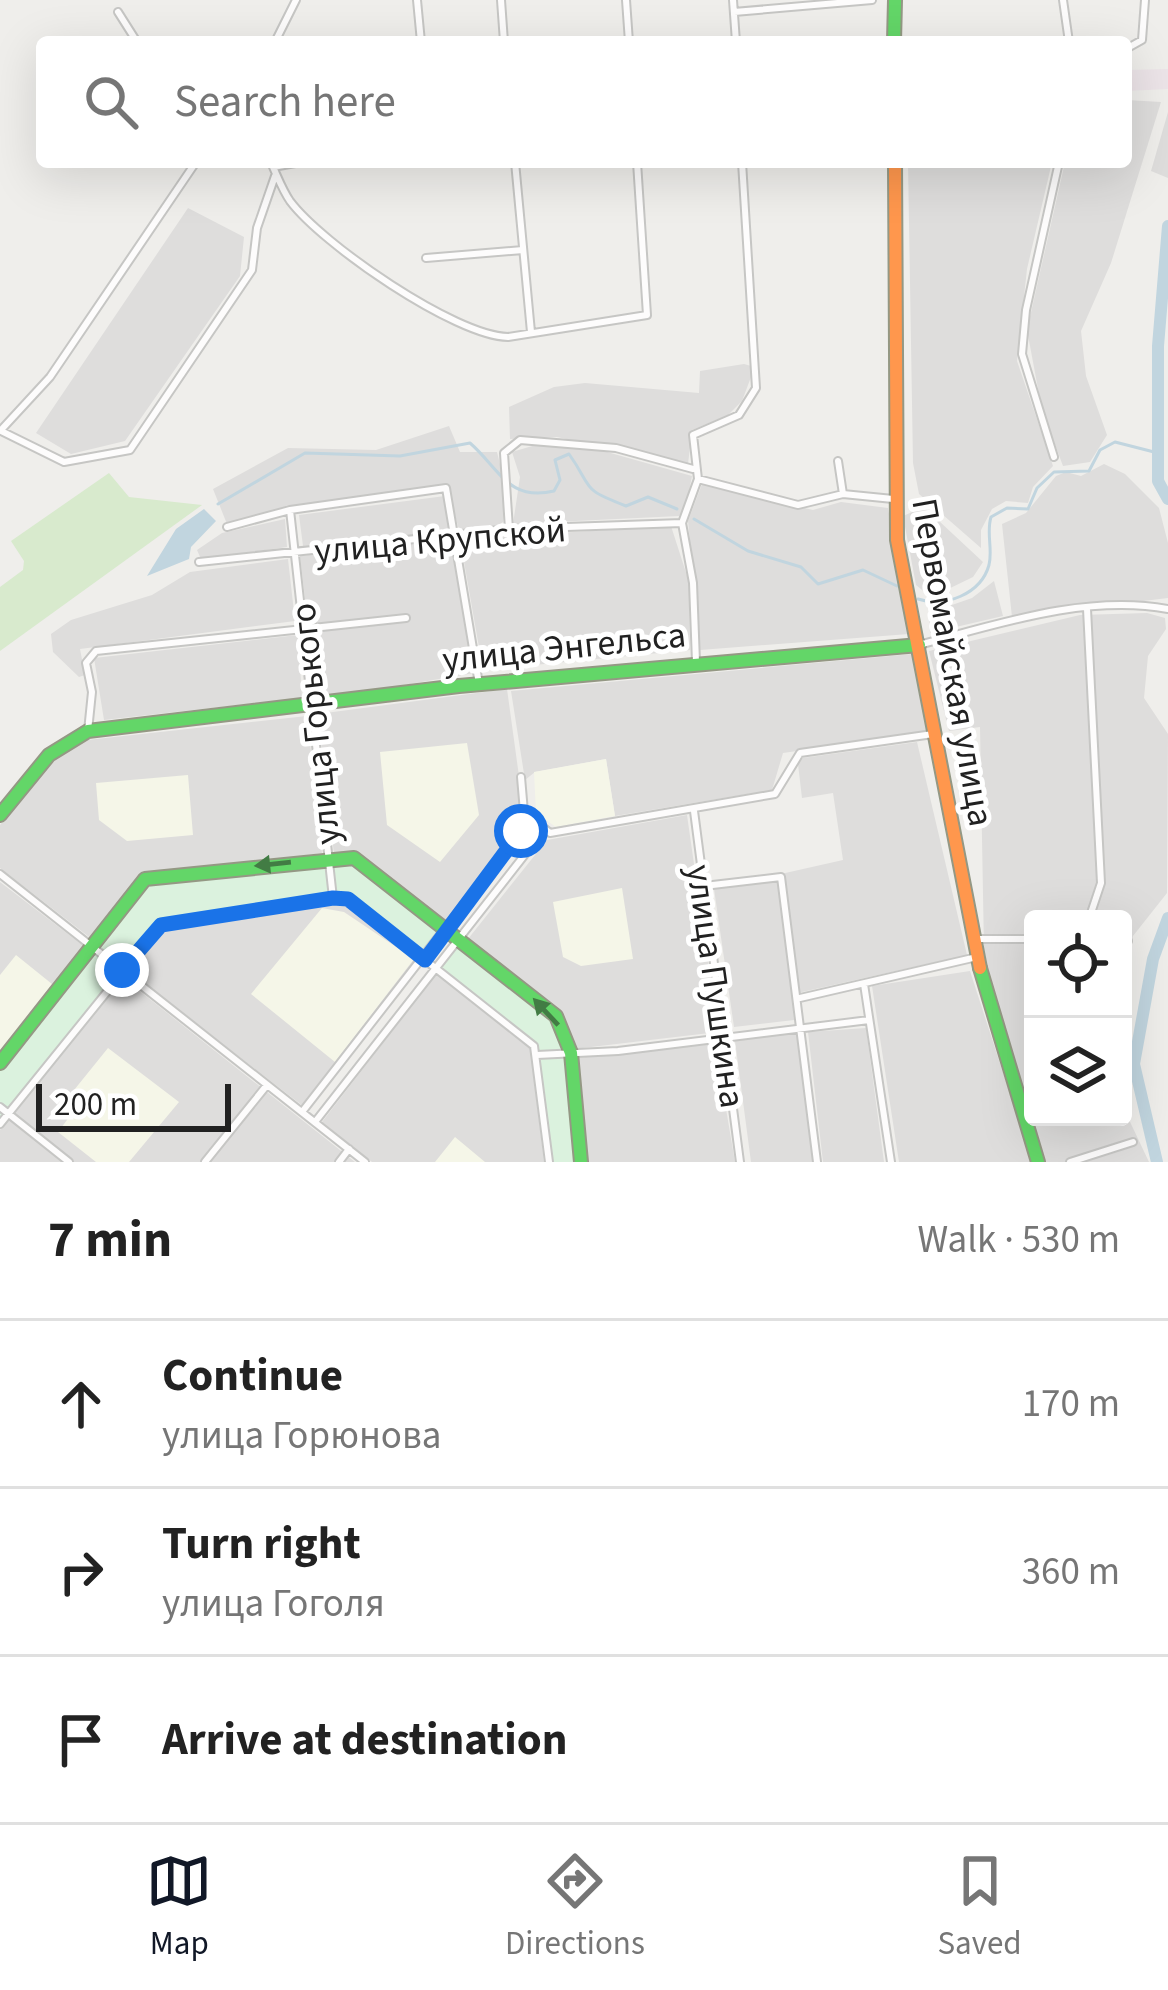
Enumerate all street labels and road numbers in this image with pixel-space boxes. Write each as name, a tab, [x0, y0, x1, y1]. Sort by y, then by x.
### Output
street label: Первомайская улица	[899, 494, 1006, 830]
street label: улица Крупской	[312, 504, 568, 577]
street label: улица Горького	[277, 601, 354, 847]
street label: улица Энгельса	[440, 609, 688, 686]
street label: улица Пушкина	[673, 861, 758, 1111]

